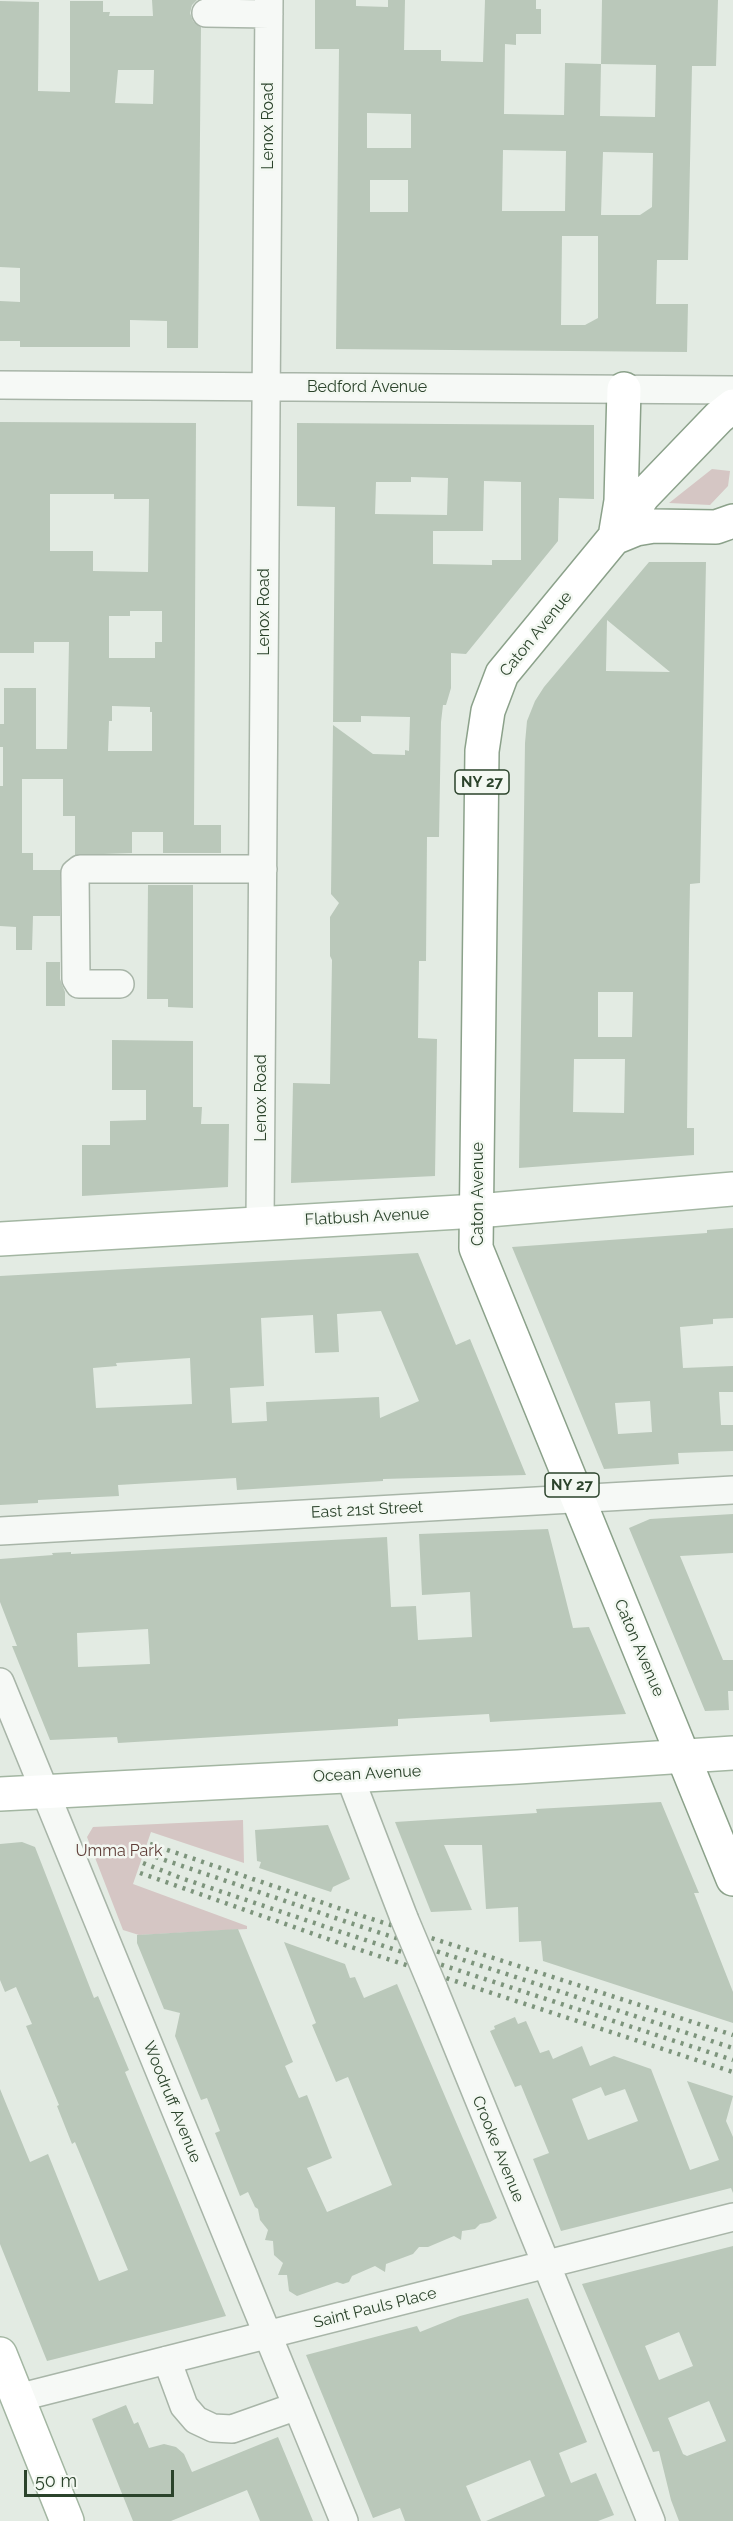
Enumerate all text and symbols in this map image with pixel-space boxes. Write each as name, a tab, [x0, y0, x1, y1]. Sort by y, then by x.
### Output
street label: Lenox Road	[258, 82, 278, 170]
street label: Bedford Avenue	[307, 377, 427, 397]
street label: Lenox Road	[254, 568, 274, 656]
street label: Caton Avenue	[496, 588, 576, 680]
road number: NY 27	[455, 770, 509, 794]
street label: Lenox Road	[251, 1054, 271, 1142]
street label: Caton Avenue	[468, 1142, 488, 1246]
street label: Flatbush Avenue	[304, 1204, 430, 1230]
road number: NY 27	[545, 1473, 599, 1497]
street label: East 21st Street	[310, 1497, 424, 1523]
street label: Caton Avenue	[610, 1596, 668, 1700]
street label: Ocean Avenue	[312, 1762, 422, 1786]
park label: Umma Park	[76, 1841, 162, 1861]
street label: Woodruff Avenue	[139, 2038, 205, 2166]
street label: Crooke Avenue	[468, 2093, 528, 2205]
street label: Saint Pauls Place	[312, 2283, 438, 2333]
scale bar	[27, 2458, 177, 2496]
text: 50 m	[35, 2470, 77, 2491]

